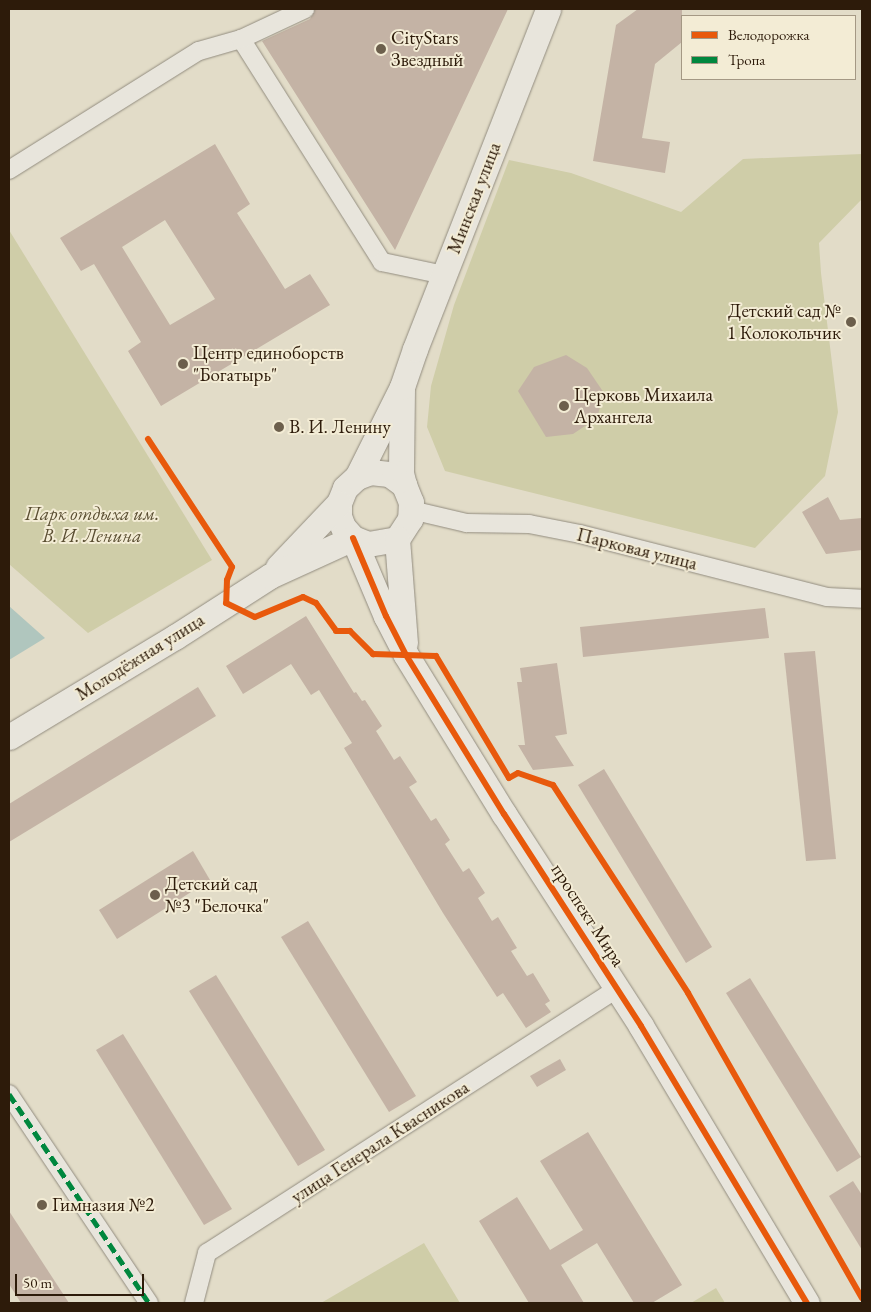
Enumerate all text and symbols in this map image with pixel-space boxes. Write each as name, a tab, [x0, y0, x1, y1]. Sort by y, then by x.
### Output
legend	[681, 15, 856, 80]
text: Велодорожка	[728, 25, 809, 44]
place label: CityStars Звездный	[391, 27, 463, 71]
marker: CityStars Звездный	[375, 43, 387, 55]
text: Тропа	[728, 50, 765, 69]
street label: Минская улица	[442, 139, 506, 257]
place label: Детский сад № 1 Колокольчик	[727, 300, 841, 344]
marker: Детский сад № 1 Колокольчик	[845, 316, 857, 328]
place label: Центр единоборств "Богатырь"	[193, 342, 344, 386]
marker: Центр единоборств "Богатырь"	[177, 358, 189, 370]
place label: Церковь Михаила Архангела	[574, 384, 713, 428]
marker: Церковь Михаила Архангела	[558, 400, 570, 412]
place label: В. И. Ленину	[289, 416, 391, 438]
marker: В. И. Ленину	[273, 421, 285, 433]
park label: Парк отдыха им. В. И. Ленина	[25, 503, 159, 547]
street label: Парковая улица	[574, 523, 700, 575]
street label: Молодёжная улица	[72, 608, 208, 706]
street label: проспект Мира	[546, 859, 630, 971]
place label: Детский сад №3 "Белочка"	[165, 873, 269, 917]
marker: Детский сад №3 "Белочка"	[149, 889, 161, 901]
street label: улица Генерала Квасникова	[287, 1076, 473, 1208]
place label: Гимназия №2	[52, 1194, 154, 1216]
marker: Гимназия №2	[36, 1199, 48, 1211]
scale bar	[18, 1264, 146, 1296]
text: 50 m	[23, 1273, 52, 1292]

